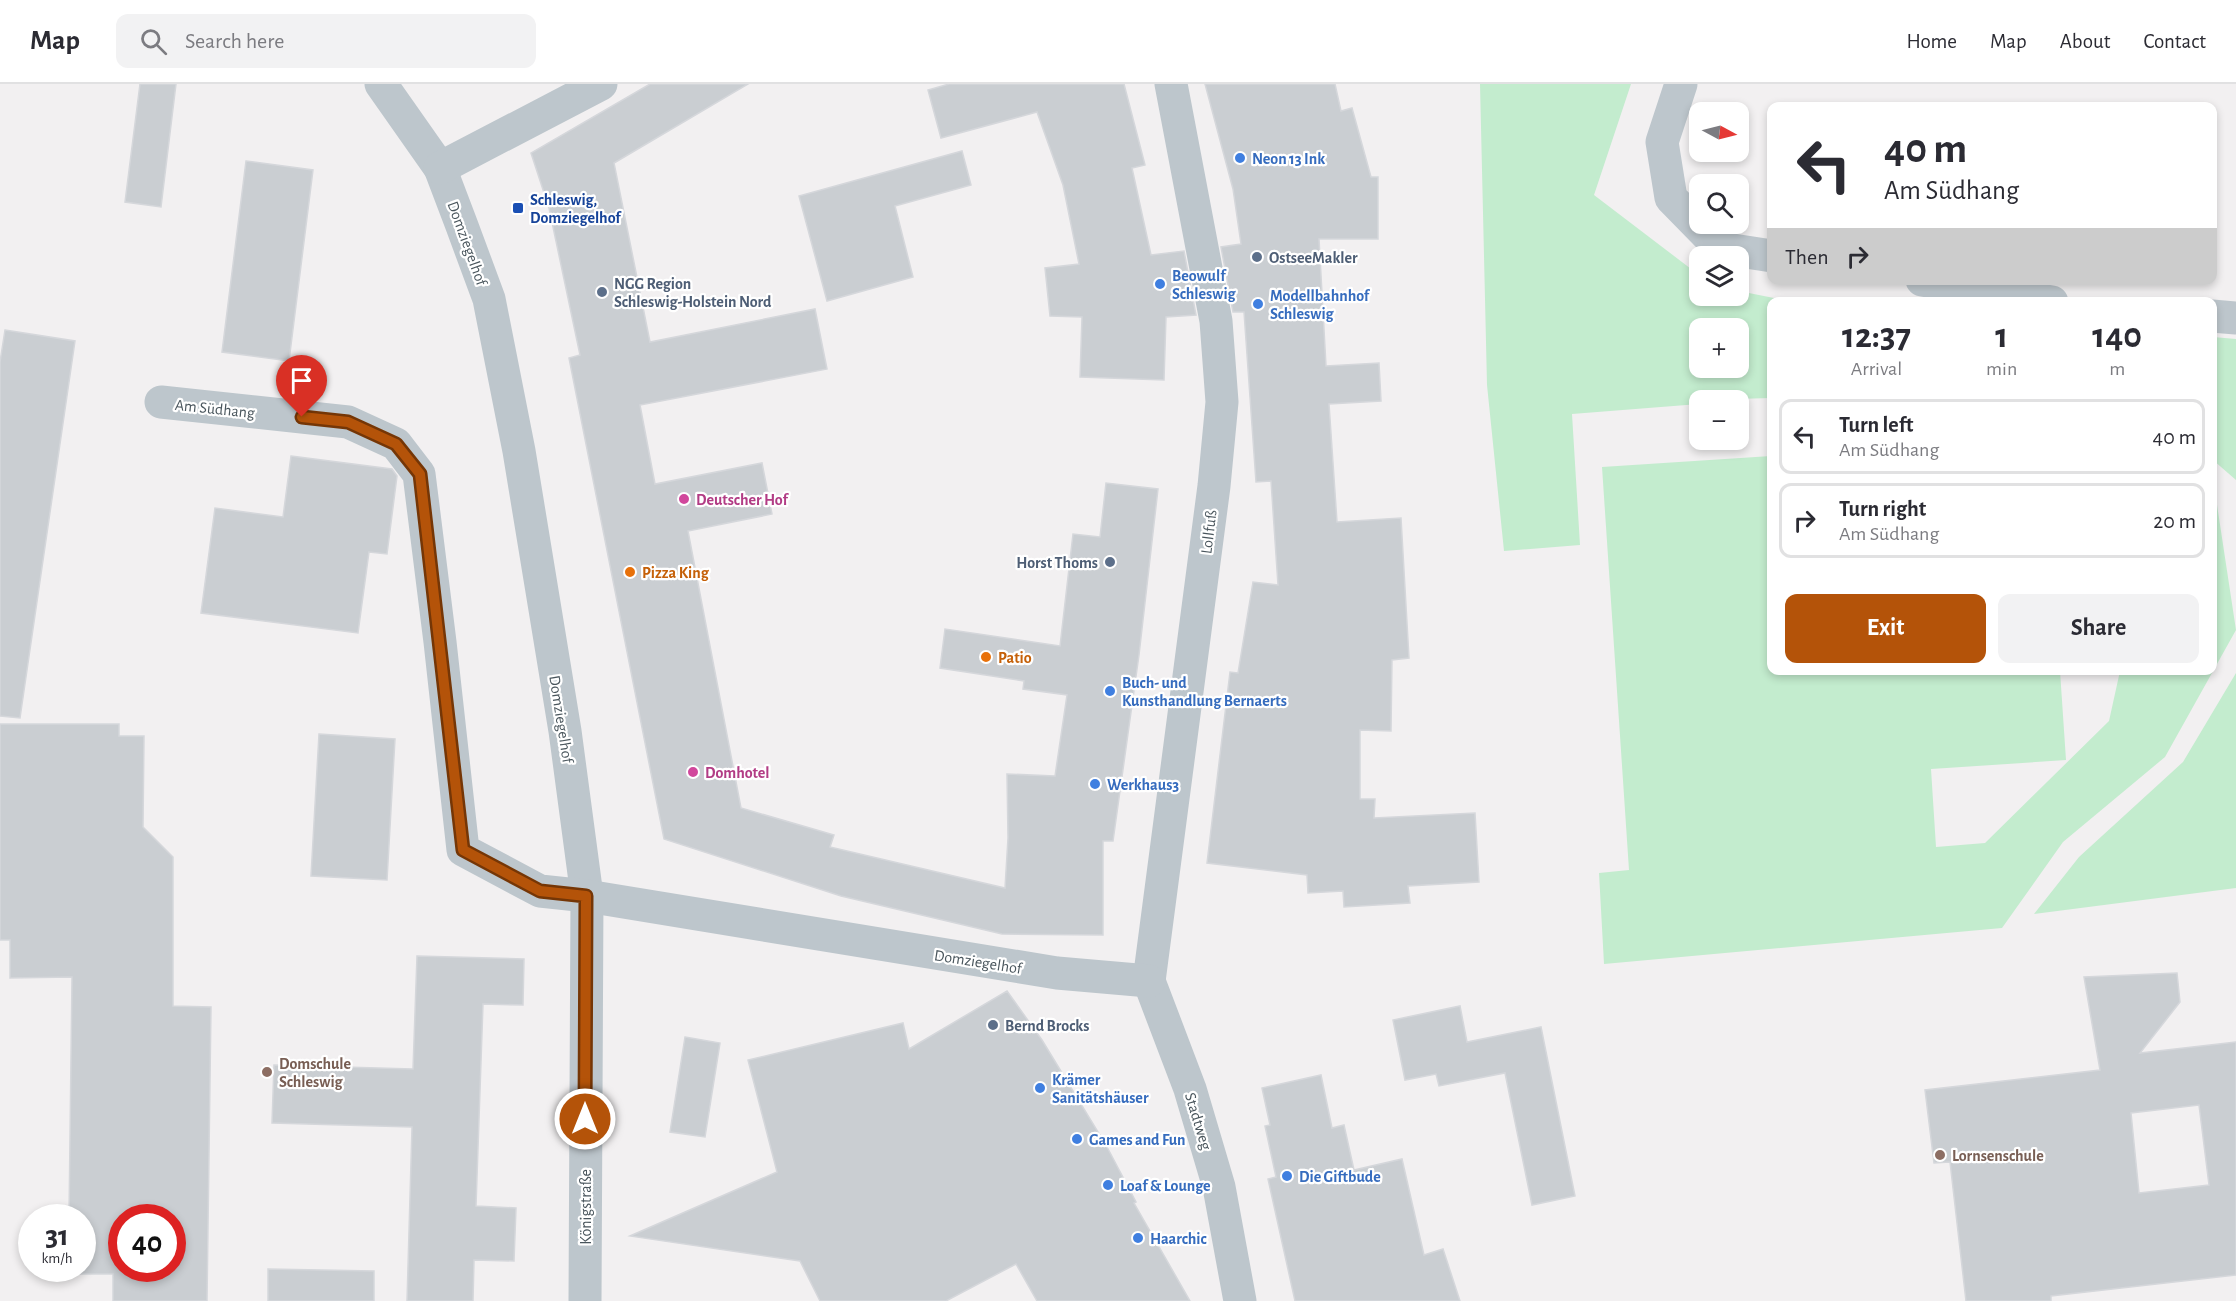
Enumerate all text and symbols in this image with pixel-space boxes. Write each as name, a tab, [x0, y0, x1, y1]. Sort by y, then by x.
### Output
search box	[116, 14, 536, 68]
icon: search	[137, 25, 170, 58]
text: Map	[30, 27, 80, 55]
text: Search here	[185, 30, 284, 52]
text: Home	[1906, 31, 1957, 52]
text: Map	[1990, 31, 2027, 52]
text: About	[2060, 31, 2110, 52]
text: Contact	[2143, 31, 2206, 52]
north arrow	[1689, 102, 1749, 162]
map controls	[1689, 102, 1749, 450]
icon: left	[1785, 126, 1863, 204]
text: 40 m	[1884, 128, 1967, 170]
marker: Neon 13 Ink	[1233, 151, 1247, 165]
place label: Neon 13 Ink	[1252, 151, 1325, 167]
button: search	[1689, 174, 1749, 234]
text: Am Südhang	[1884, 177, 2019, 204]
place label: Schleswig, Domziegelhof	[530, 192, 622, 226]
street label: Domziegelhof	[444, 199, 490, 289]
marker: Schleswig, Domziegelhof	[511, 201, 525, 215]
icon: right	[1841, 240, 1874, 273]
button: layers	[1689, 246, 1749, 306]
text: Then	[1785, 246, 1829, 268]
marker: OstseeMakler	[1250, 250, 1264, 264]
place label: OstseeMakler	[1269, 250, 1358, 266]
place label: Beowulf Schleswig	[1172, 268, 1237, 302]
place label: NGG Region Schleswig-Holstein Nord	[614, 276, 772, 310]
marker: Beowulf Schleswig	[1153, 277, 1167, 291]
marker: NGG Region Schleswig-Holstein Nord	[595, 285, 609, 299]
place label: Modellbahnhof Schleswig	[1270, 288, 1371, 322]
marker: Modellbahnhof Schleswig	[1251, 297, 1265, 311]
button: +	[1689, 318, 1749, 378]
text: 12:37	[1842, 318, 1911, 354]
text: 1	[1995, 318, 2008, 354]
text: 140	[2092, 318, 2142, 354]
pin	[276, 355, 327, 417]
text: Arrival	[1851, 359, 1902, 379]
text: min	[1986, 359, 2017, 379]
text: m	[2109, 359, 2125, 379]
icon: arrive	[285, 364, 318, 397]
button: −	[1689, 390, 1749, 450]
street label: Am Südhang	[174, 397, 256, 421]
text: Turn left	[1839, 414, 1913, 436]
icon: left	[1788, 420, 1821, 453]
text: 40 m	[2153, 426, 2196, 448]
text: Am Südhang	[1839, 440, 1939, 460]
marker: Deutscher Hof	[677, 492, 691, 506]
place label: Deutscher Hof	[696, 492, 789, 508]
text: Turn right	[1839, 498, 1926, 520]
icon: right	[1788, 504, 1821, 537]
street label: Lollfuß	[1198, 509, 1220, 555]
text: 20 m	[2153, 510, 2196, 532]
text: Am Südhang	[1839, 524, 1939, 544]
place label: Horst Thoms	[1016, 555, 1098, 571]
marker: Horst Thoms	[1103, 555, 1117, 569]
marker: Pizza King	[623, 565, 637, 579]
place label: Pizza King	[642, 565, 710, 581]
button: Exit	[1785, 594, 1986, 663]
button: Share	[1998, 594, 2199, 663]
marker: Patio	[979, 650, 993, 664]
place label: Patio	[998, 650, 1032, 666]
street label: Domziegelhof	[546, 674, 576, 765]
place label: Buch- und Kunsthandlung Bernaerts	[1122, 675, 1287, 709]
marker: Buch- und Kunsthandlung Bernaerts	[1103, 684, 1117, 698]
marker: Domhotel	[686, 765, 700, 779]
place label: Domhotel	[705, 765, 770, 781]
marker: Werkhaus3	[1088, 777, 1102, 791]
place label: Werkhaus3	[1107, 777, 1179, 793]
street label: Domziegelhof	[933, 947, 1024, 977]
marker: Bernd Brocks	[986, 1018, 1000, 1032]
place label: Bernd Brocks	[1005, 1018, 1089, 1034]
place label: Domschule Schleswig	[279, 1056, 351, 1090]
marker: Domschule Schleswig	[260, 1065, 274, 1079]
place label: Krämer Sanitätshäuser	[1052, 1072, 1149, 1106]
marker: Krämer Sanitätshäuser	[1033, 1081, 1047, 1095]
position arrow	[553, 1087, 617, 1151]
street label: Stadtweg	[1182, 1091, 1214, 1152]
marker: Games and Fun	[1070, 1132, 1084, 1146]
place label: Games and Fun	[1089, 1132, 1185, 1148]
marker: Lornsenschule	[1933, 1148, 1947, 1162]
place label: Lornsenschule	[1952, 1148, 2044, 1164]
street label: Königstraße	[578, 1169, 594, 1245]
marker: Die Giftbude	[1280, 1169, 1294, 1183]
place label: Die Giftbude	[1299, 1169, 1381, 1185]
marker: Loaf & Lounge	[1101, 1178, 1115, 1192]
place label: Loaf & Lounge	[1120, 1178, 1211, 1194]
speed limit sign: 40	[108, 1204, 186, 1282]
text: 31	[45, 1221, 69, 1251]
marker: Haarchic	[1131, 1231, 1145, 1245]
place label: Haarchic	[1150, 1231, 1207, 1247]
text: km/h	[42, 1251, 72, 1266]

